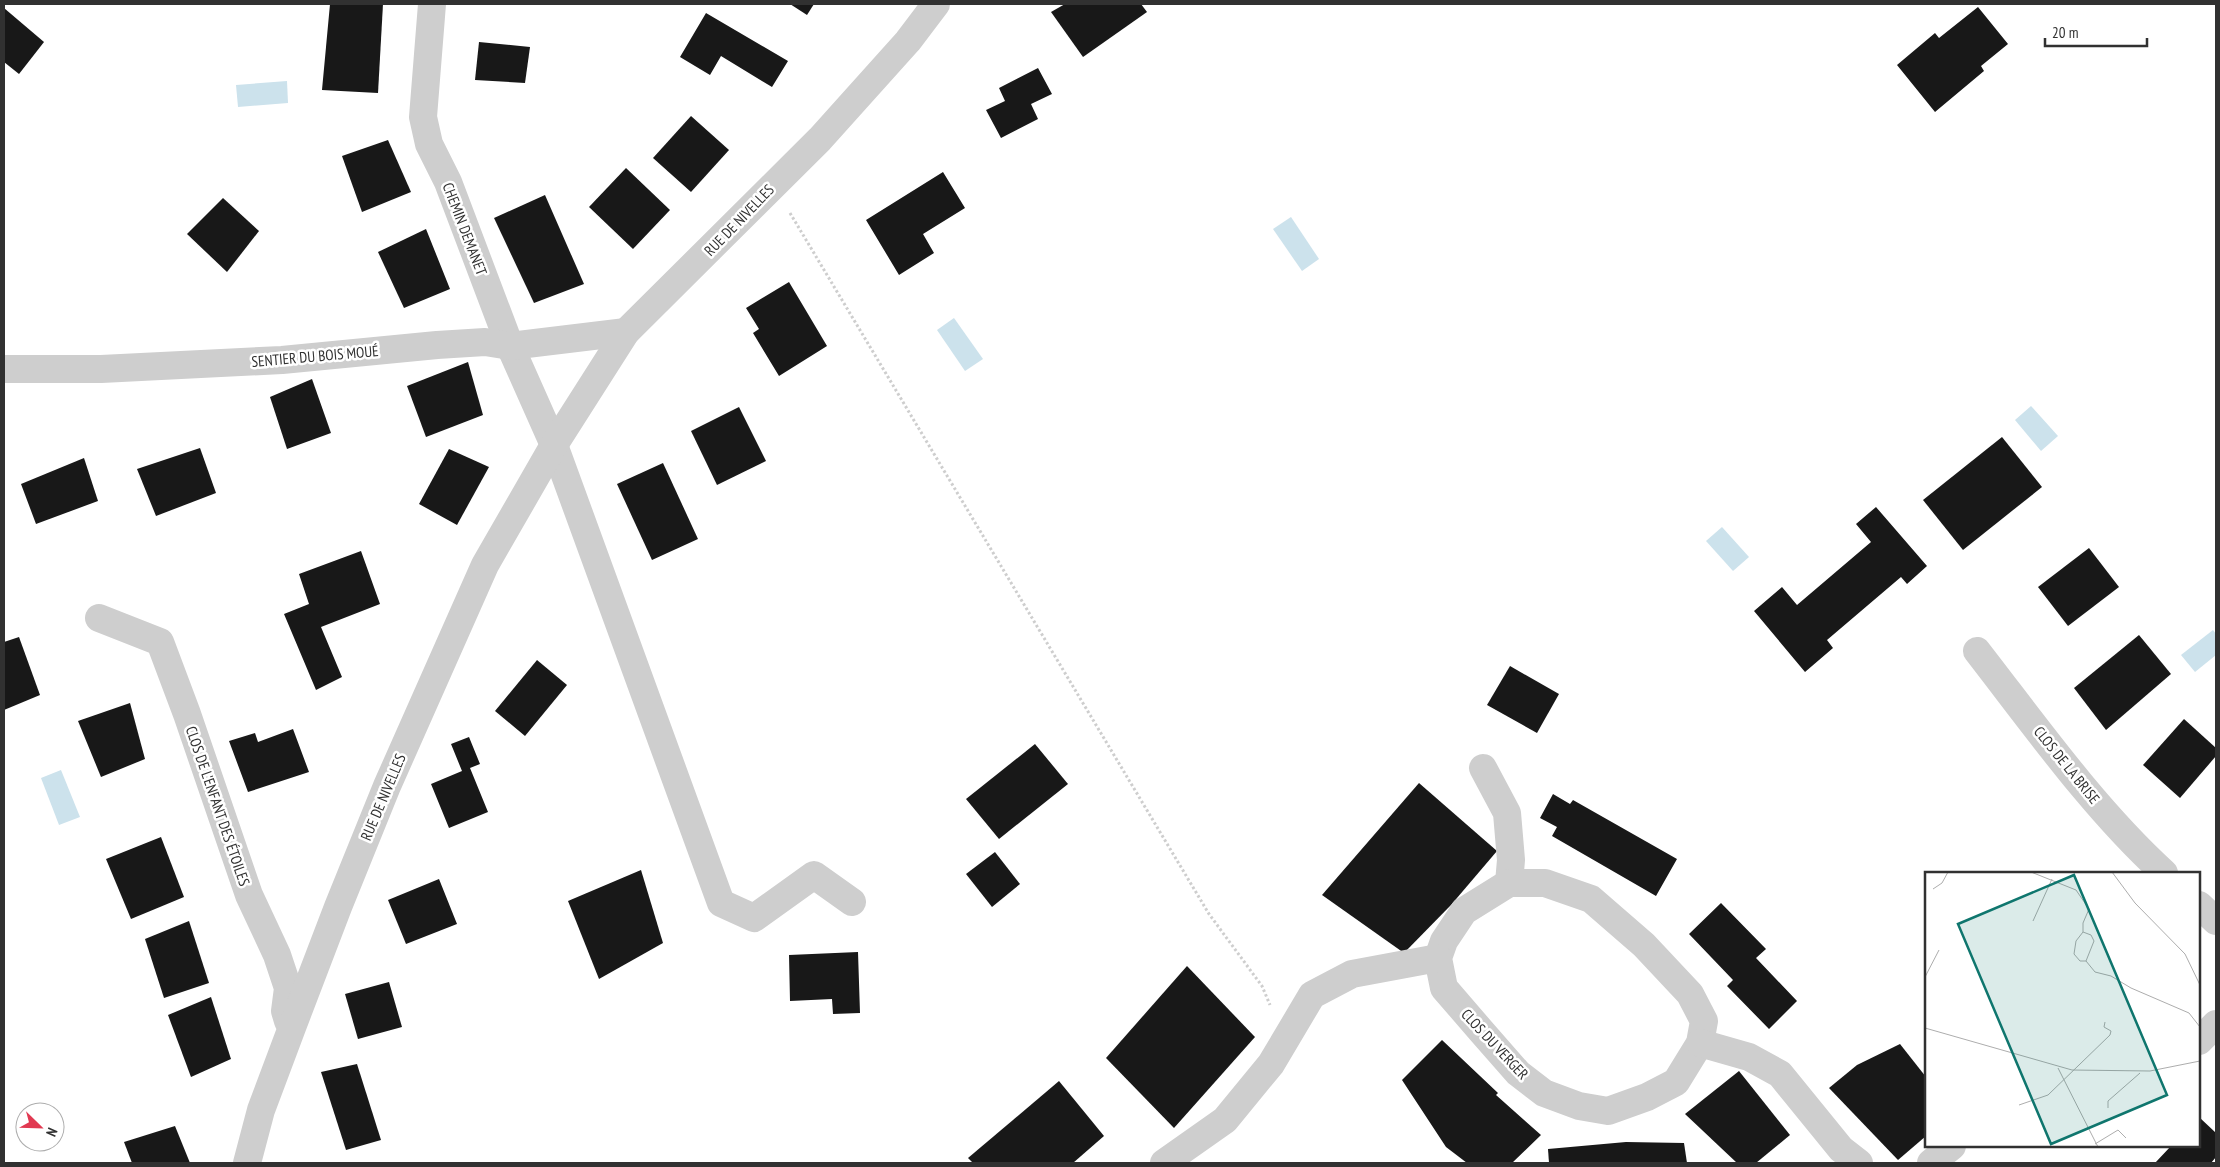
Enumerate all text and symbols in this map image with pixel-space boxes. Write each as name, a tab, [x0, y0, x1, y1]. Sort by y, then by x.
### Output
scale bar	[2045, 15, 2148, 47]
text: 20 m	[2052, 23, 2078, 42]
street label: CHEMIN DEMANET	[439, 180, 491, 278]
street label: RUE DE NIVELLES	[700, 180, 778, 260]
street label: SENTIER DU BOIS MOUÉ	[251, 341, 379, 371]
street label: CLOS DE LA BRISE	[2030, 722, 2104, 808]
street label: CLOS DE L'ENFANT DES ÉTOILES	[182, 724, 254, 888]
street label: RUE DE NIVELLES	[356, 751, 410, 843]
inset map	[1925, 872, 2200, 1147]
street label: CLOS DU VERGER	[1457, 1005, 1533, 1083]
north arrow	[15, 1102, 65, 1152]
text: N	[42, 1125, 62, 1139]

